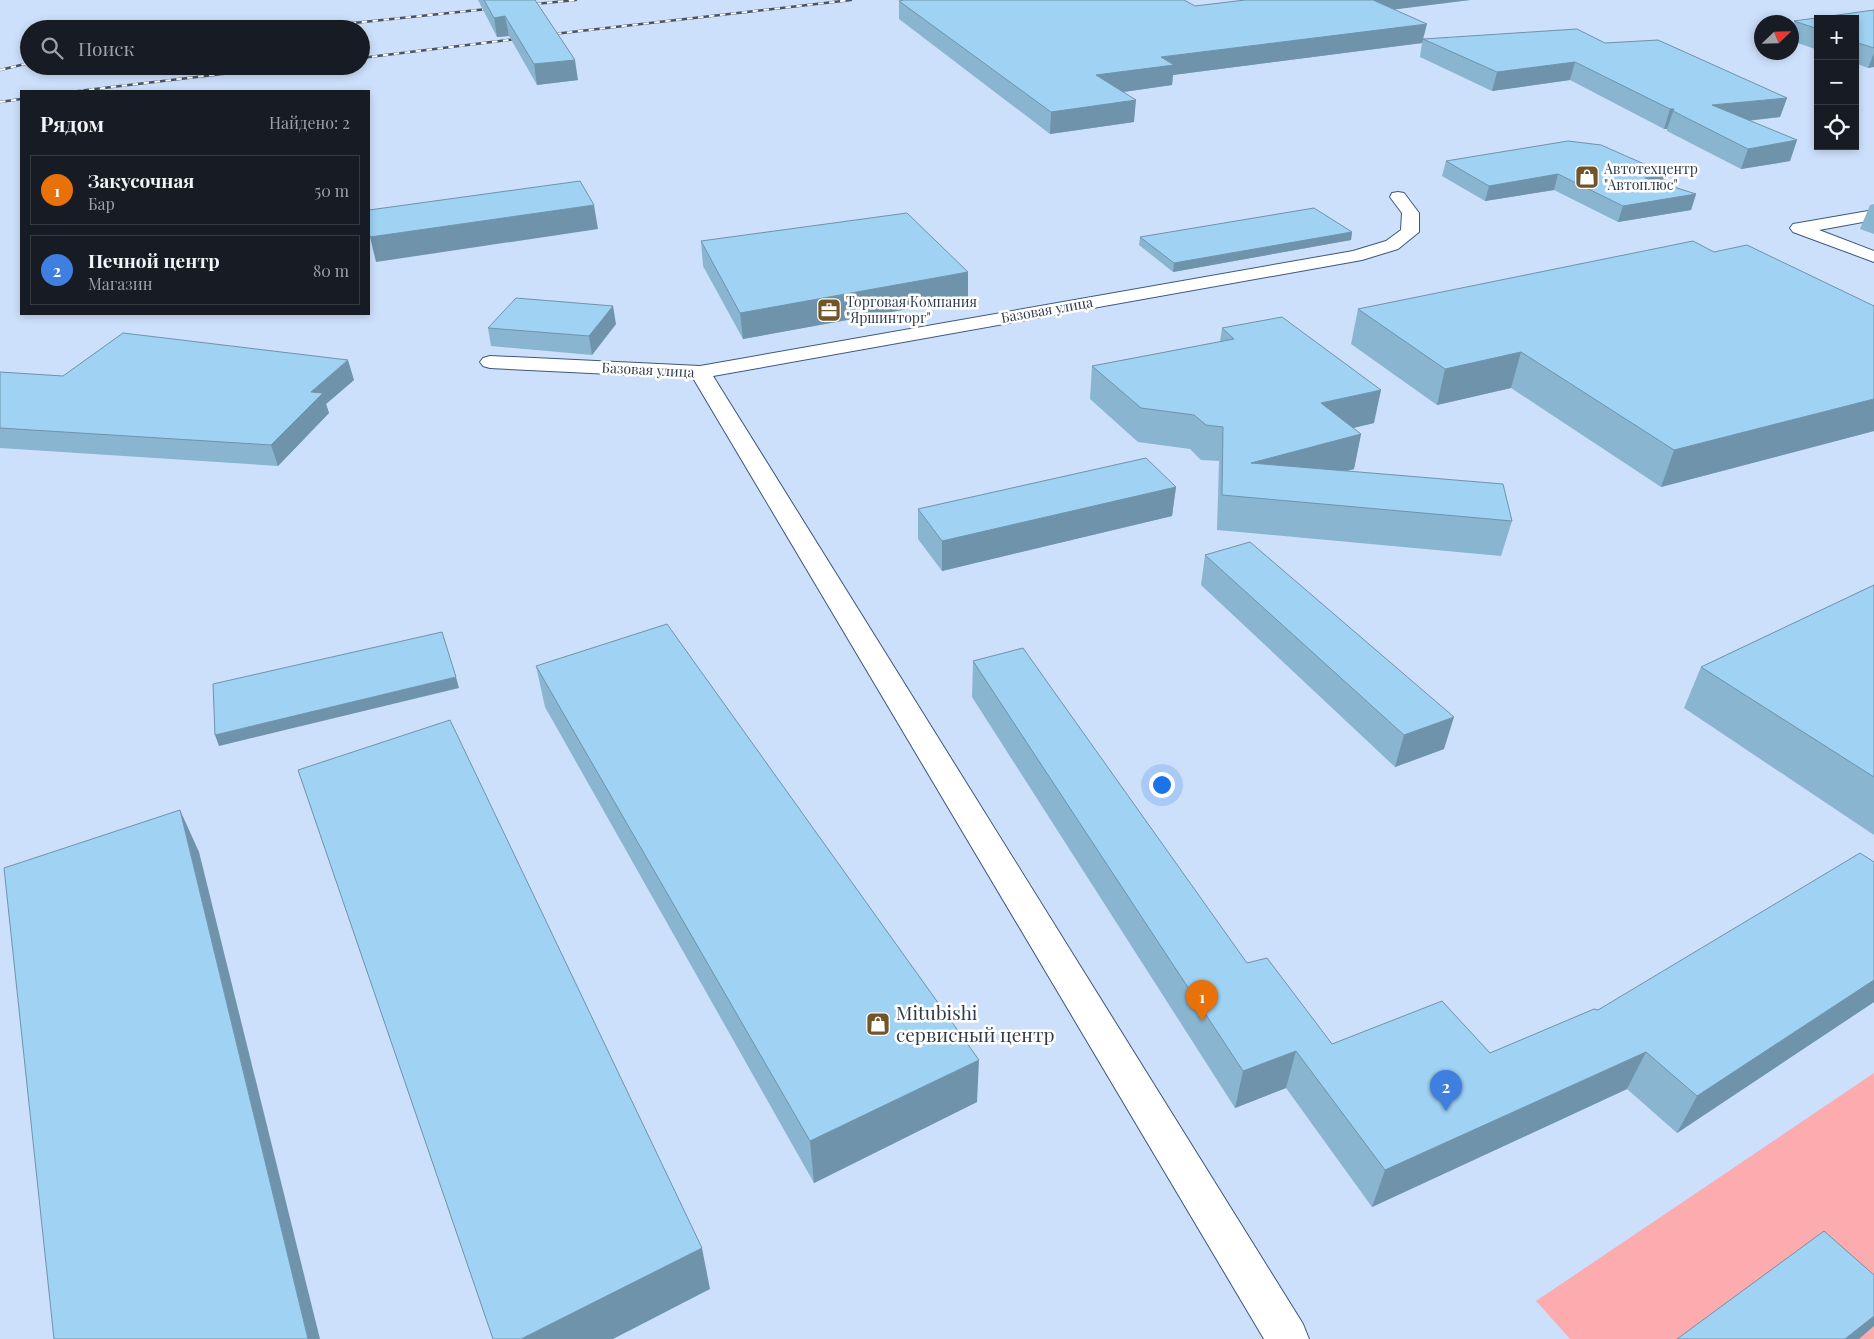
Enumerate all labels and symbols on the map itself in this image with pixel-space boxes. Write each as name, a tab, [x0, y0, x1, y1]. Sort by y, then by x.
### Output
north arrow	[1754, 15, 1799, 60]
place label: Автотехцентр "Автоплюс"	[1603, 159, 1698, 194]
shop icon: Автотехцентр "Автоплюс"	[1574, 164, 1600, 190]
place label: Торговая Компания "Яршинторг"	[846, 292, 977, 327]
street label: Базовая улица	[999, 292, 1094, 327]
office icon: Торговая Компания "Яршинторг"	[816, 297, 842, 323]
street label: Базовая улица	[601, 358, 695, 381]
your location	[1149, 772, 1175, 798]
pin: 1	[1186, 980, 1218, 1021]
place label: Mitubishi сервисный центр	[896, 999, 1055, 1047]
shop icon: Mitubishi сервисный центр	[865, 1011, 891, 1037]
pin: 2	[1430, 1070, 1462, 1111]

